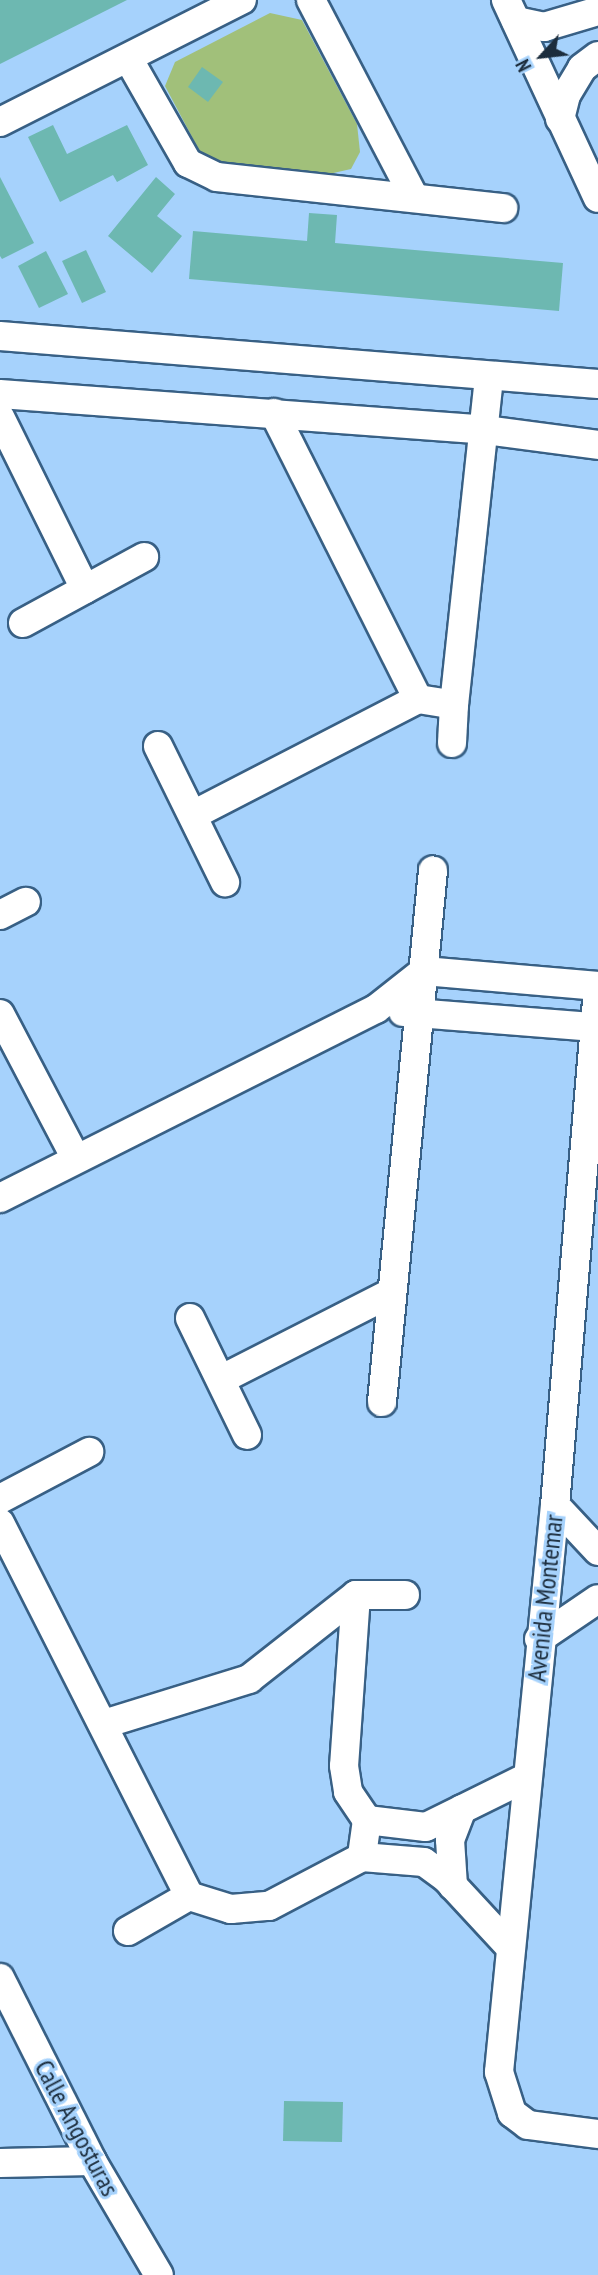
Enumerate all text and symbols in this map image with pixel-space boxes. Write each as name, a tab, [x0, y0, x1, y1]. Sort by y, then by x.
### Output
north arrow	[507, 21, 577, 91]
text: N	[510, 56, 536, 76]
street label: Avenida Montemar	[521, 1513, 569, 1683]
street label: Calle Angosturas	[28, 2054, 126, 2202]

